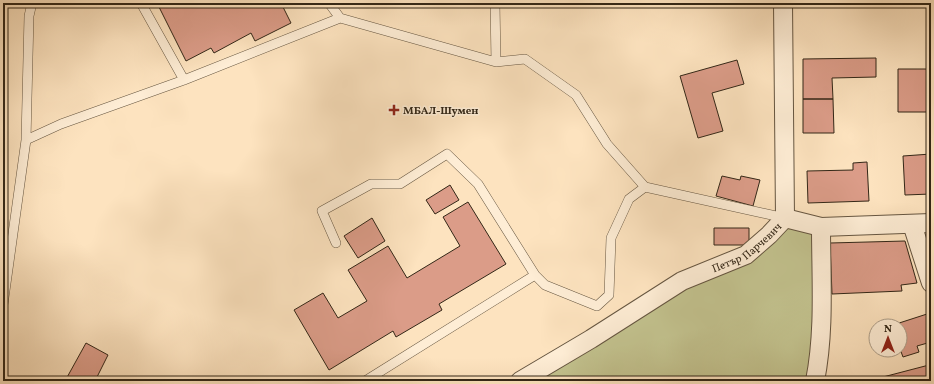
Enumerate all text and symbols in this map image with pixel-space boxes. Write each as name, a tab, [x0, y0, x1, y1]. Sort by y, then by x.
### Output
marker: МБАЛ-Шумен	[388, 104, 400, 116]
place label: МБАЛ-Шумен	[403, 104, 479, 119]
street label: Петър Парчевич	[710, 220, 786, 277]
north arrow	[868, 318, 908, 358]
text: N	[884, 322, 892, 337]

